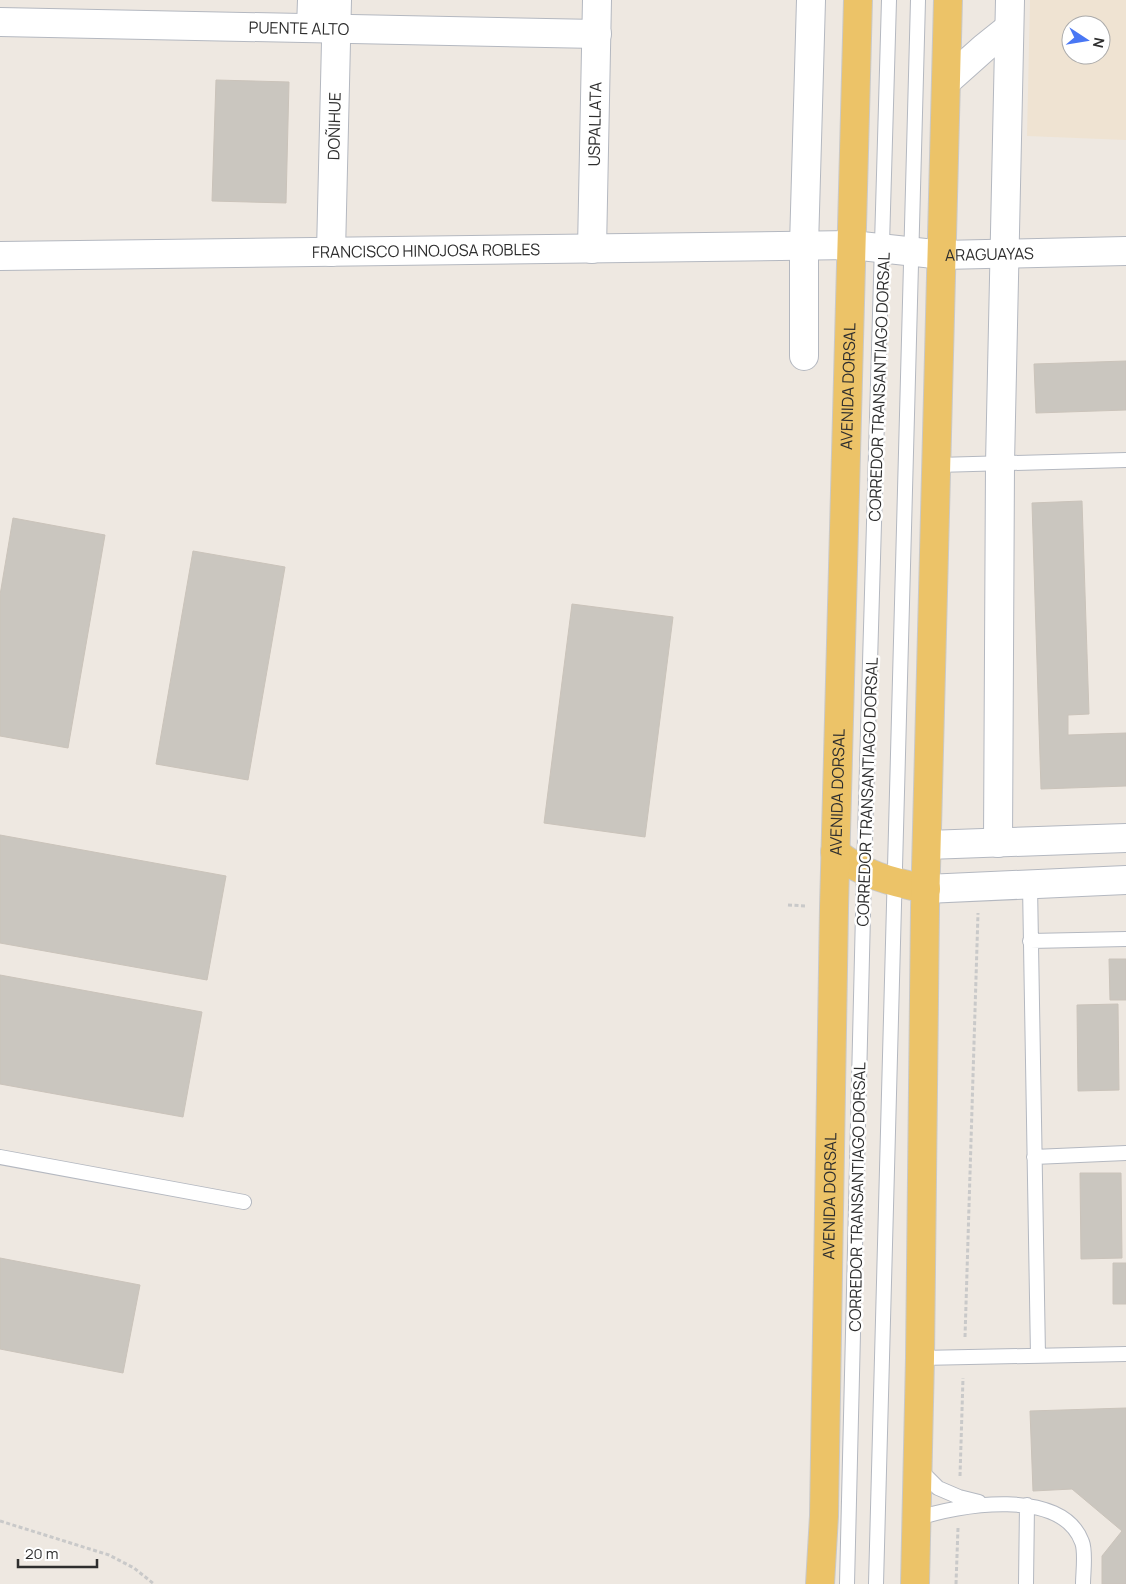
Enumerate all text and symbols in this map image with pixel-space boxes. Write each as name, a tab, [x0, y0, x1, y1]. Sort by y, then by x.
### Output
north arrow	[1061, 15, 1111, 65]
street label: PUENTE ALTO	[248, 16, 350, 40]
text: N	[1089, 36, 1110, 50]
street label: USPALLATA	[583, 82, 606, 167]
street label: DOÑIHUE	[322, 92, 346, 160]
street label: FRANCISCO HINOJOSA ROBLES	[312, 238, 540, 263]
street label: ARAGUAYAS	[945, 242, 1034, 266]
street label: CORREDOR TRANSANTIAGO DORSAL	[863, 252, 895, 522]
street label: AVENIDA DORSAL	[835, 323, 860, 450]
street label: CORREDOR TRANSANTIAGO DORSAL	[851, 657, 883, 927]
street label: AVENIDA DORSAL	[824, 729, 850, 856]
street label: CORREDOR TRANSANTIAGO DORSAL	[844, 1062, 870, 1332]
street label: AVENIDA DORSAL	[817, 1133, 841, 1260]
scale bar	[18, 1536, 96, 1568]
text: 20 m	[25, 1543, 58, 1564]

